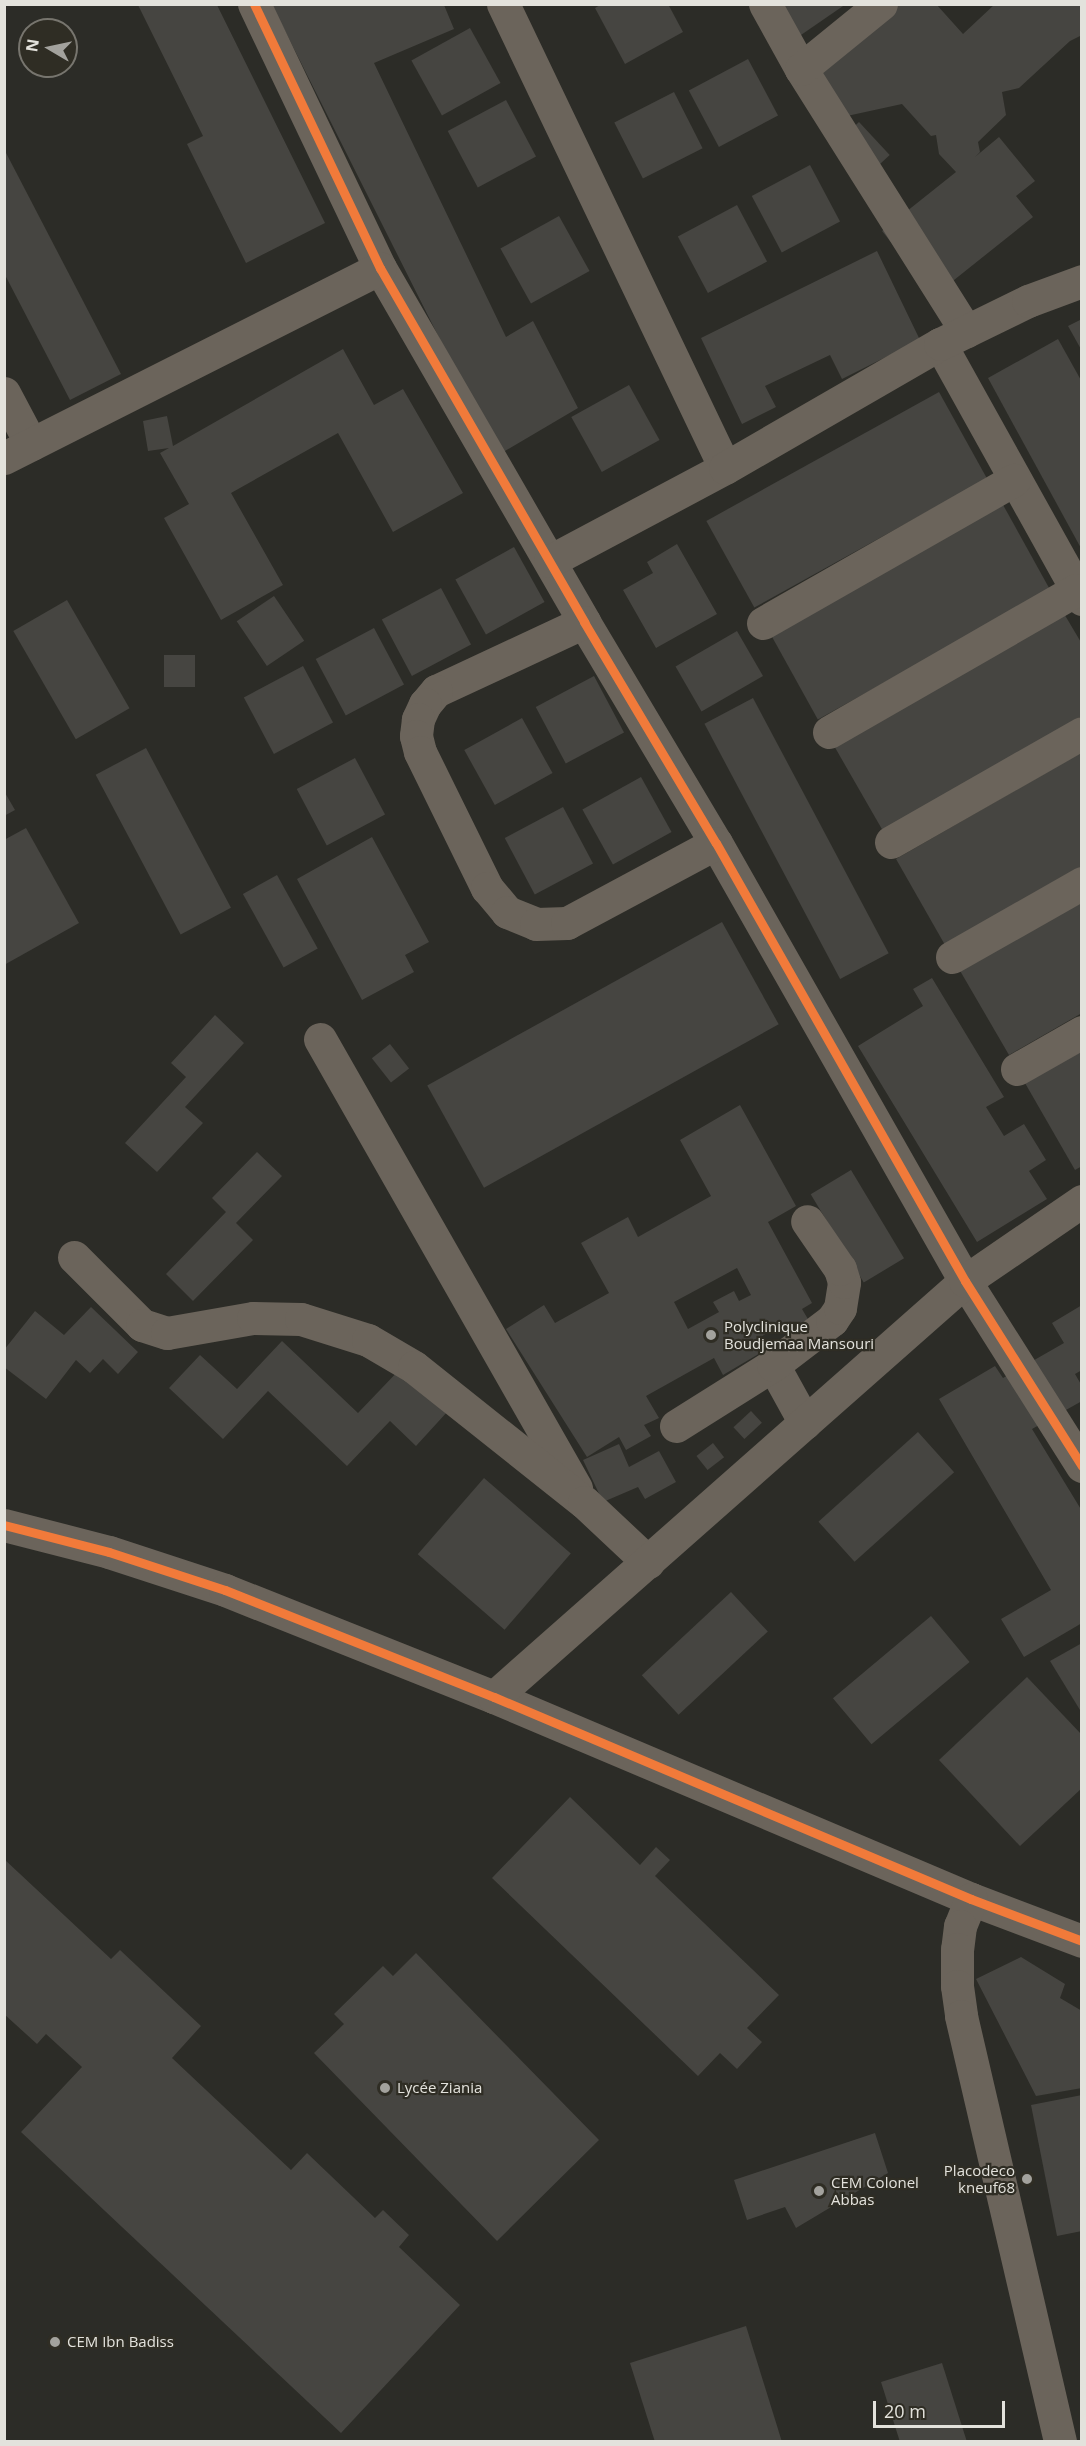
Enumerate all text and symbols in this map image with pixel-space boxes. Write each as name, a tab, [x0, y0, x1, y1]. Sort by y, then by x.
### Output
north arrow	[18, 18, 78, 78]
text: N	[20, 37, 44, 54]
place label: Polyclinique Boudjemaa Mansouri	[724, 1317, 874, 1352]
marker: Polyclinique Boudjemaa Mansouri	[702, 1326, 720, 1344]
place label: Lycée Ziania	[397, 2079, 482, 2097]
marker: Lycée Ziania	[378, 2081, 392, 2095]
place label: Placodeco kneuf68	[944, 2161, 1015, 2196]
marker: Placodeco kneuf68	[1020, 2172, 1034, 2186]
place label: CEM Colonel Abbas	[831, 2173, 919, 2208]
marker: CEM Colonel Abbas	[812, 2184, 826, 2198]
place label: CEM Ibn Badiss	[67, 2333, 174, 2351]
marker: CEM Ibn Badiss	[48, 2335, 62, 2349]
scale bar	[876, 2389, 1008, 2427]
text: 20 m	[884, 2399, 926, 2423]

